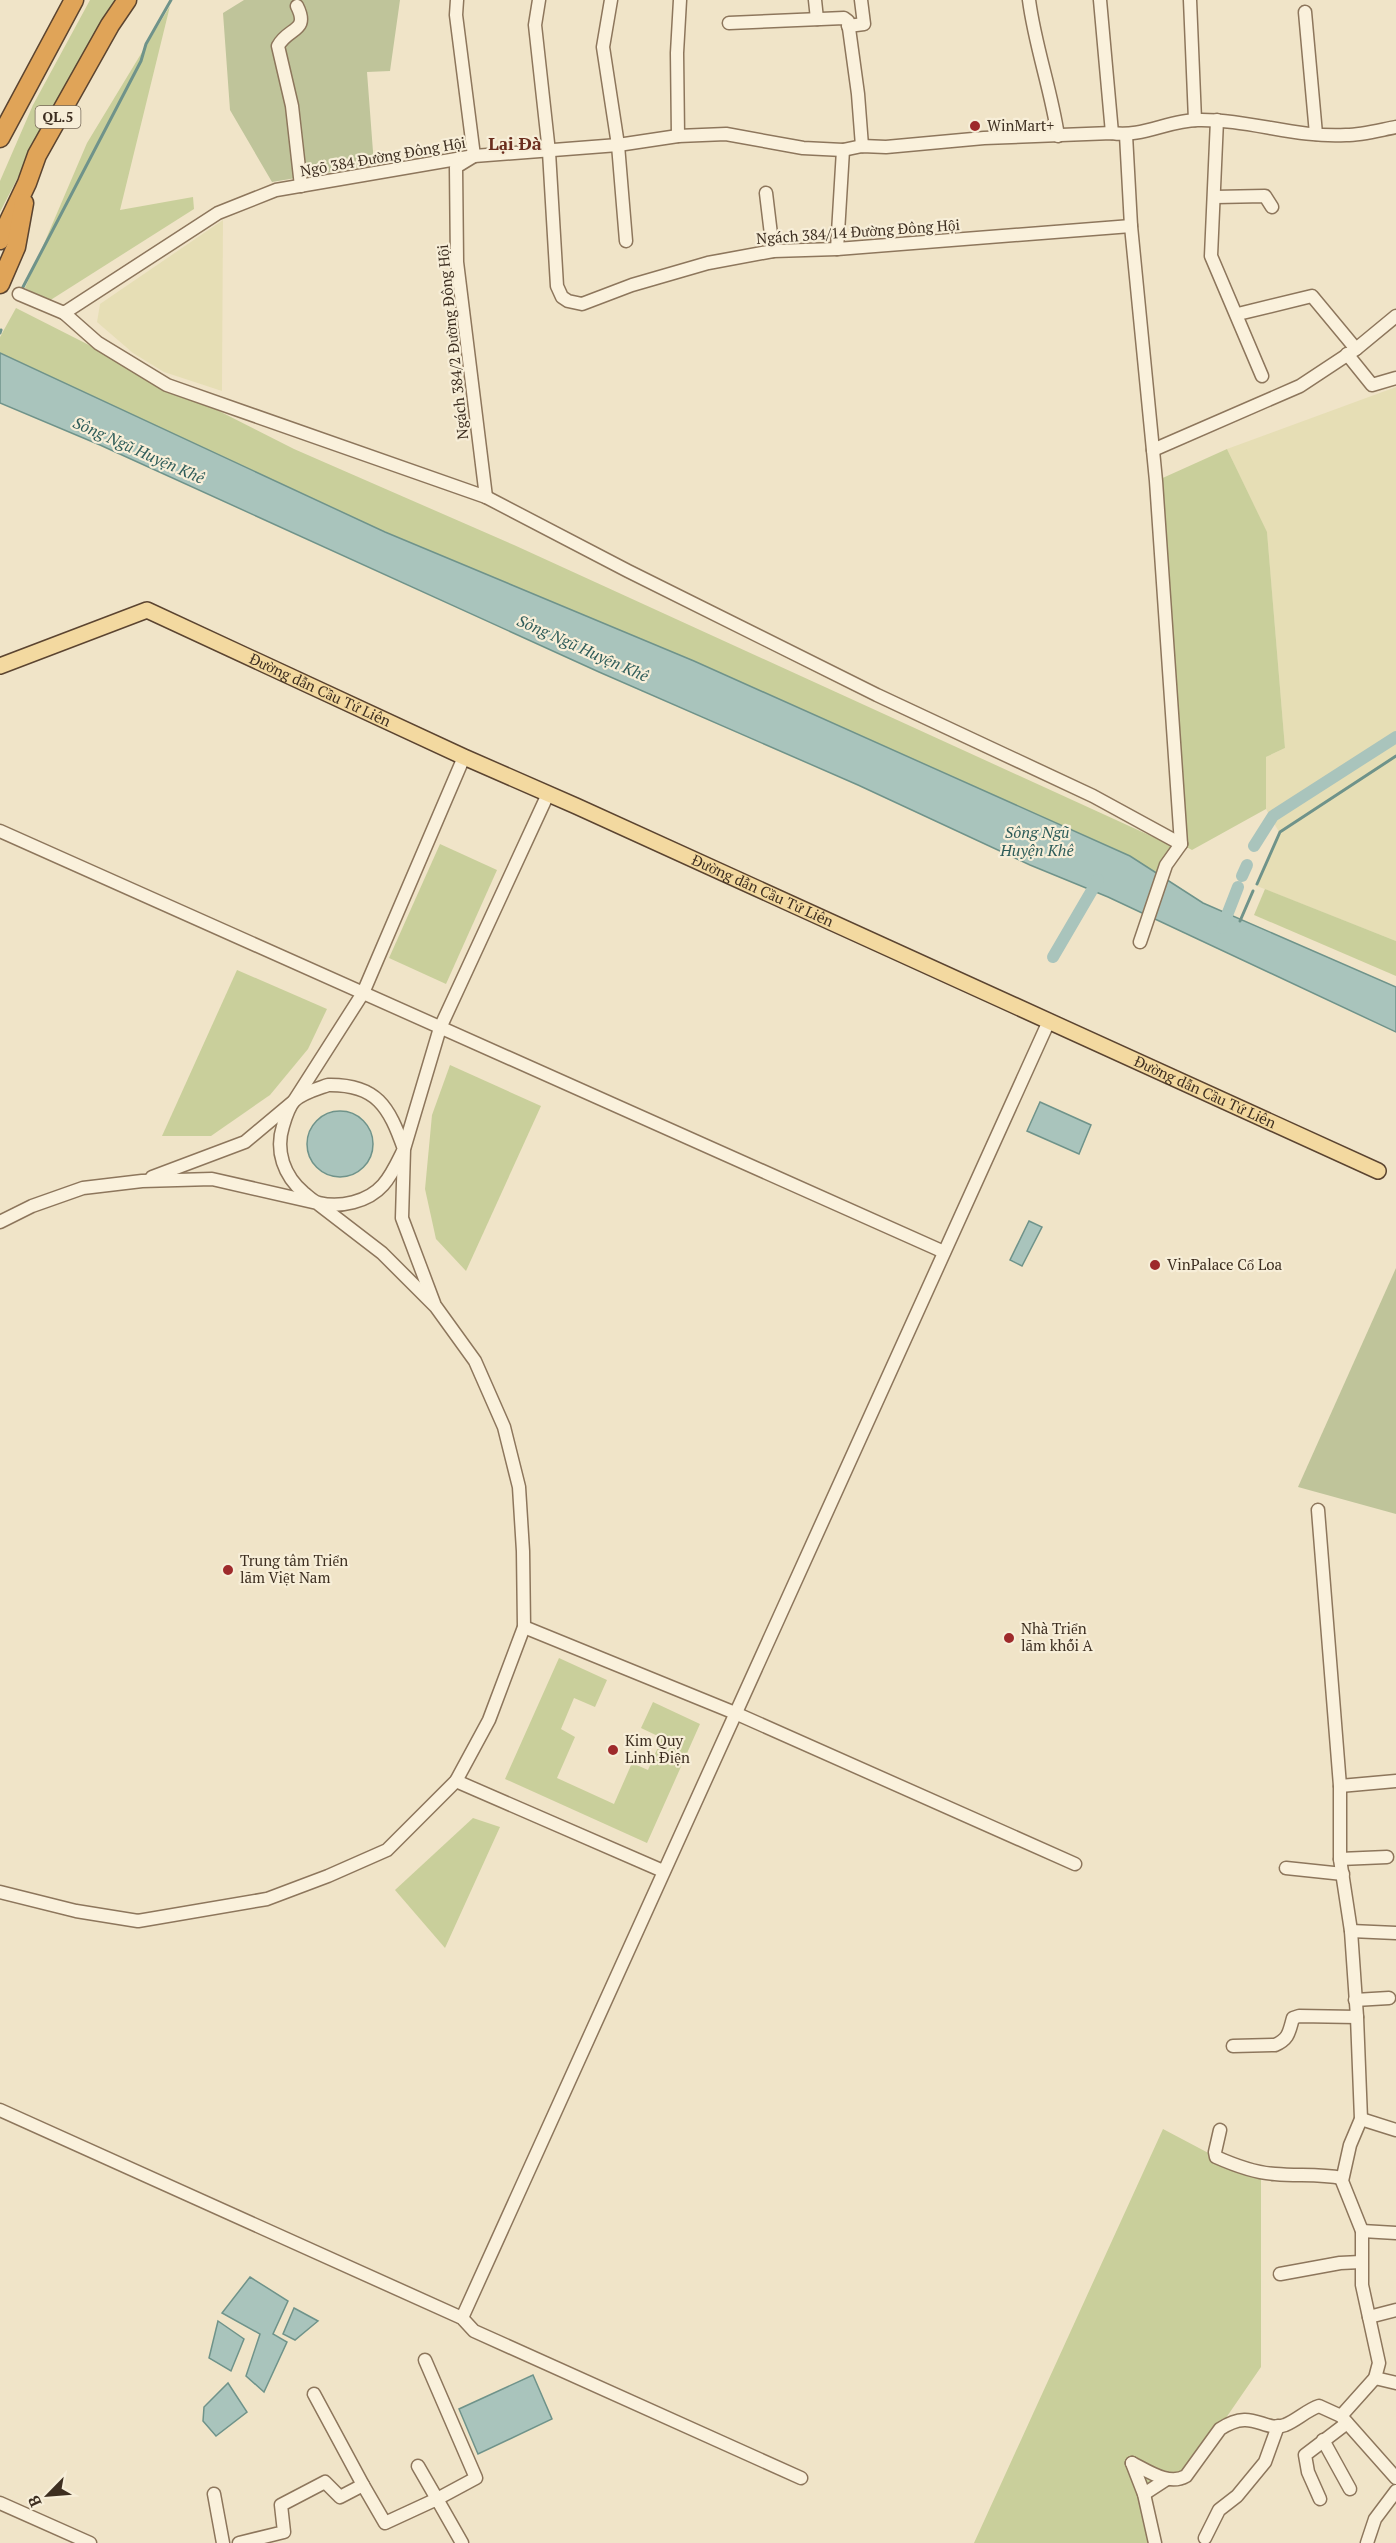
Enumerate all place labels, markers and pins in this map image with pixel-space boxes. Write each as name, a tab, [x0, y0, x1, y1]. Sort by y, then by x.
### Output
place label: WinMart+	[987, 115, 1054, 135]
marker: WinMart+	[968, 119, 982, 133]
place label: VinPalace Cổ Loa	[1167, 1254, 1283, 1274]
marker: VinPalace Cổ Loa	[1148, 1258, 1162, 1272]
place label: Trung tâm Triển lãm Việt Nam	[240, 1550, 348, 1587]
marker: Trung tâm Triển lãm Việt Nam	[221, 1563, 235, 1577]
place label: Nhà Triển lãm khối A	[1021, 1618, 1093, 1655]
marker: Nhà Triển lãm khối A	[1002, 1631, 1016, 1645]
place label: Kim Quy Linh Điện	[625, 1730, 690, 1767]
marker: Kim Quy Linh Điện	[606, 1743, 620, 1757]

